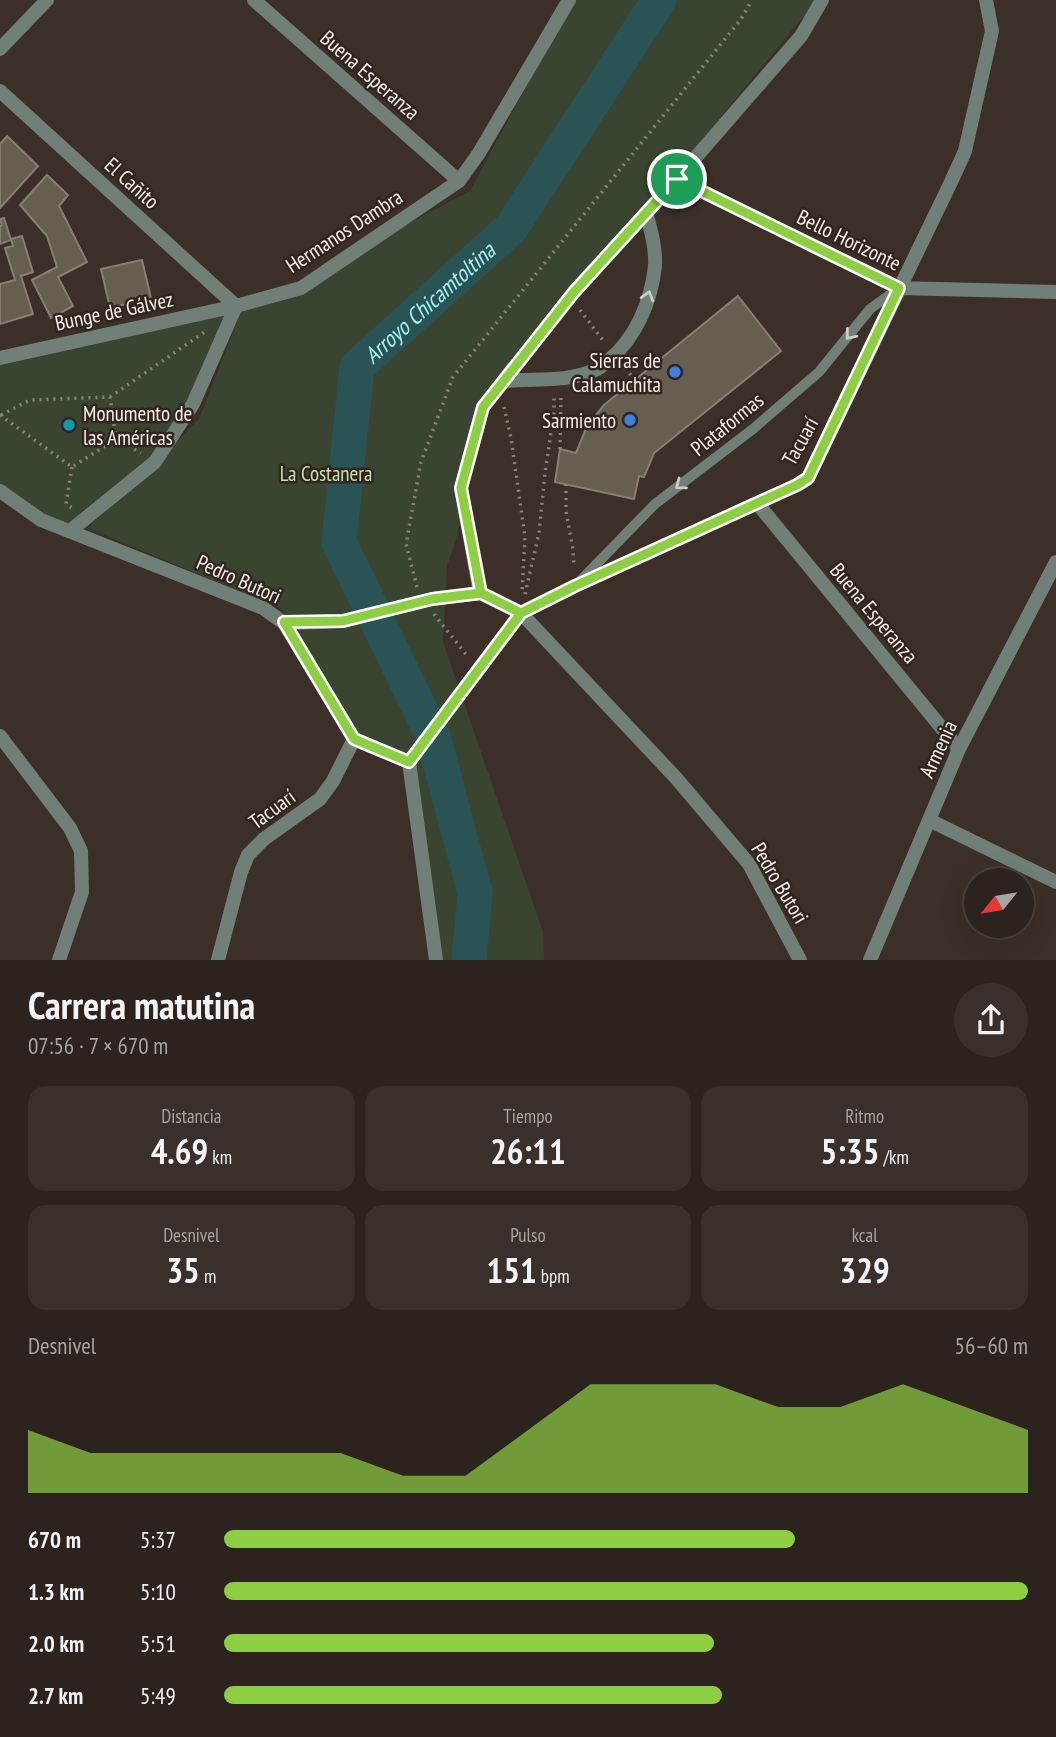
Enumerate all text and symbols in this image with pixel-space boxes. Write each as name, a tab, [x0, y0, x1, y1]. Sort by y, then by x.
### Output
street label: Buena Esperanza	[315, 24, 425, 126]
pin	[647, 149, 707, 209]
street label: El Cañito	[99, 151, 165, 215]
icon: arrive	[658, 160, 696, 198]
street label: Hermanos Dambra	[280, 183, 408, 279]
street label: Bello Horizonte	[793, 203, 905, 277]
water label: Arroyo Chicamtoltina	[357, 234, 502, 369]
street label: Bunge de Gálvez	[52, 285, 176, 337]
one-way arrow	[640, 291, 654, 303]
one-way arrow	[846, 326, 858, 339]
place label: Sierras de Calamuchita	[572, 347, 661, 398]
marker: Sierras de Calamuchita	[667, 364, 683, 380]
street label: Plataformas	[685, 386, 769, 462]
place label: Monumento de las Américas	[83, 400, 192, 451]
place label: Sarmiento	[542, 407, 616, 434]
marker: Sarmiento	[622, 412, 638, 428]
street label: Tacuarí	[776, 412, 824, 470]
marker: Monumento de las Américas	[61, 417, 77, 433]
park label: La Costanera	[280, 460, 372, 487]
one-way arrow	[676, 477, 688, 490]
street label: Pedro Butori	[192, 548, 286, 610]
street label: Buena Esperanza	[824, 557, 924, 669]
street label: Armenia	[913, 716, 963, 782]
street label: Tacuarí	[243, 783, 301, 835]
street label: Pedro Butori	[745, 838, 815, 928]
north arrow	[964, 868, 1034, 938]
map controls	[964, 868, 1034, 938]
text: Carrera matutina	[28, 980, 255, 1029]
button: share	[954, 983, 1028, 1057]
text: 07:56 · 7 × 670 m	[28, 1031, 168, 1060]
text: Distancia	[161, 1104, 221, 1128]
text: Tiempo	[503, 1104, 553, 1128]
text: Ritmo	[845, 1104, 884, 1128]
text: 4.69	[151, 1128, 208, 1174]
text: 26:11	[490, 1128, 566, 1174]
text: 5:35	[820, 1128, 879, 1174]
text: km	[208, 1145, 232, 1169]
text: /km	[879, 1145, 909, 1169]
text: Desnivel	[163, 1223, 220, 1247]
text: Pulso	[510, 1223, 546, 1247]
text: kcal	[852, 1223, 878, 1247]
text: 35	[166, 1247, 200, 1293]
text: 151	[486, 1247, 537, 1293]
text: 329	[840, 1247, 890, 1293]
text: m	[200, 1264, 216, 1288]
text: bpm	[537, 1264, 570, 1288]
text: Desnivel	[28, 1331, 96, 1360]
text: 56–60 m	[955, 1331, 1028, 1360]
text: 670 m	[28, 1525, 81, 1554]
text: 5:37	[140, 1525, 176, 1554]
text: 1.3 km	[28, 1577, 84, 1606]
text: 5:10	[140, 1577, 176, 1606]
text: 2.0 km	[28, 1629, 84, 1658]
text: 5:51	[140, 1629, 176, 1658]
text: 2.7 km	[28, 1681, 83, 1710]
text: 5:49	[140, 1681, 176, 1710]

